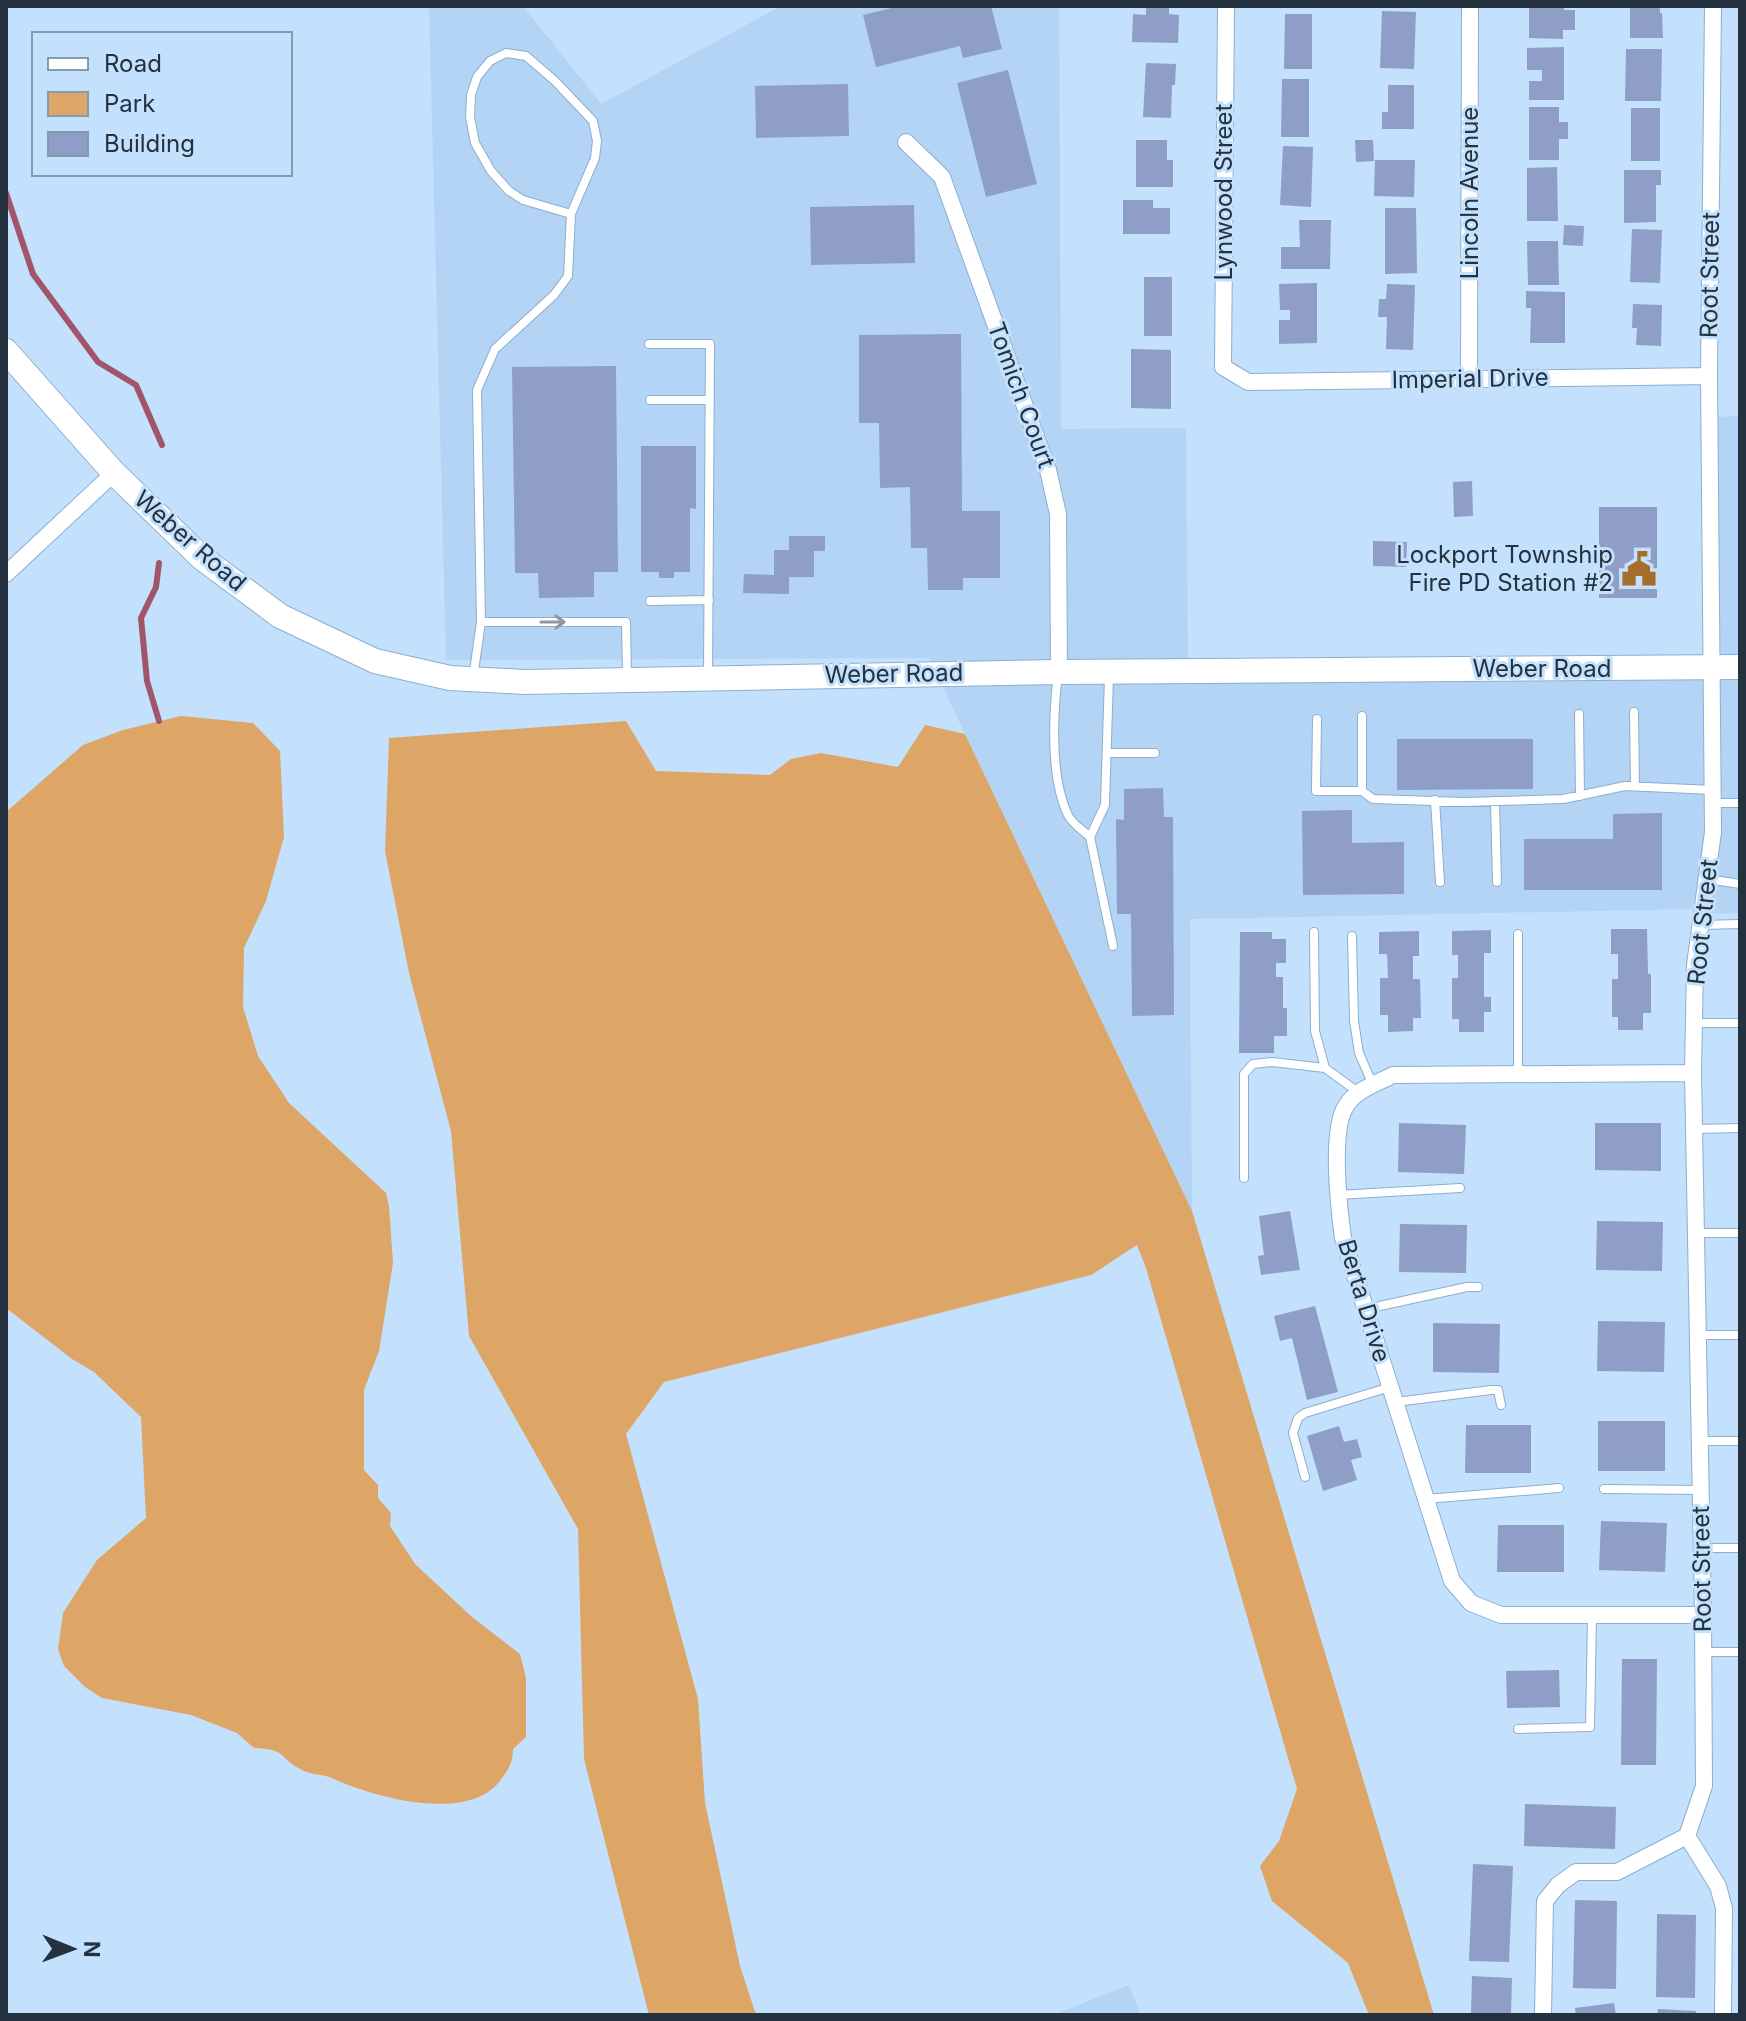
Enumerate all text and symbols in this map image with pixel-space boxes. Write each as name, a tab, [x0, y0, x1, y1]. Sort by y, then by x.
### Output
legend	[32, 32, 292, 176]
text: Road	[104, 49, 162, 78]
text: Park	[104, 89, 155, 118]
street label: Lynwood Street	[1209, 103, 1238, 280]
street label: Lincoln Avenue	[1455, 107, 1484, 279]
text: Building	[104, 129, 195, 158]
street label: Root Street	[1694, 212, 1725, 338]
street label: Tomich Court	[982, 318, 1061, 472]
street label: Imperial Drive	[1391, 363, 1549, 394]
street label: Weber Road	[128, 484, 252, 597]
place label: Lockport Township Fire PD Station #2	[1396, 540, 1613, 597]
public building icon: Lockport Township Fire PD Station #2	[1620, 550, 1658, 588]
one-way arrow	[539, 614, 566, 630]
street label: Weber Road	[1473, 654, 1611, 683]
street label: Weber Road	[824, 658, 964, 689]
street label: Root Street	[1681, 858, 1724, 986]
street label: Berta Drive	[1332, 1236, 1397, 1366]
street label: Root Street	[1686, 1506, 1717, 1632]
north arrow	[32, 1909, 112, 1989]
text: N	[79, 1941, 105, 1958]

